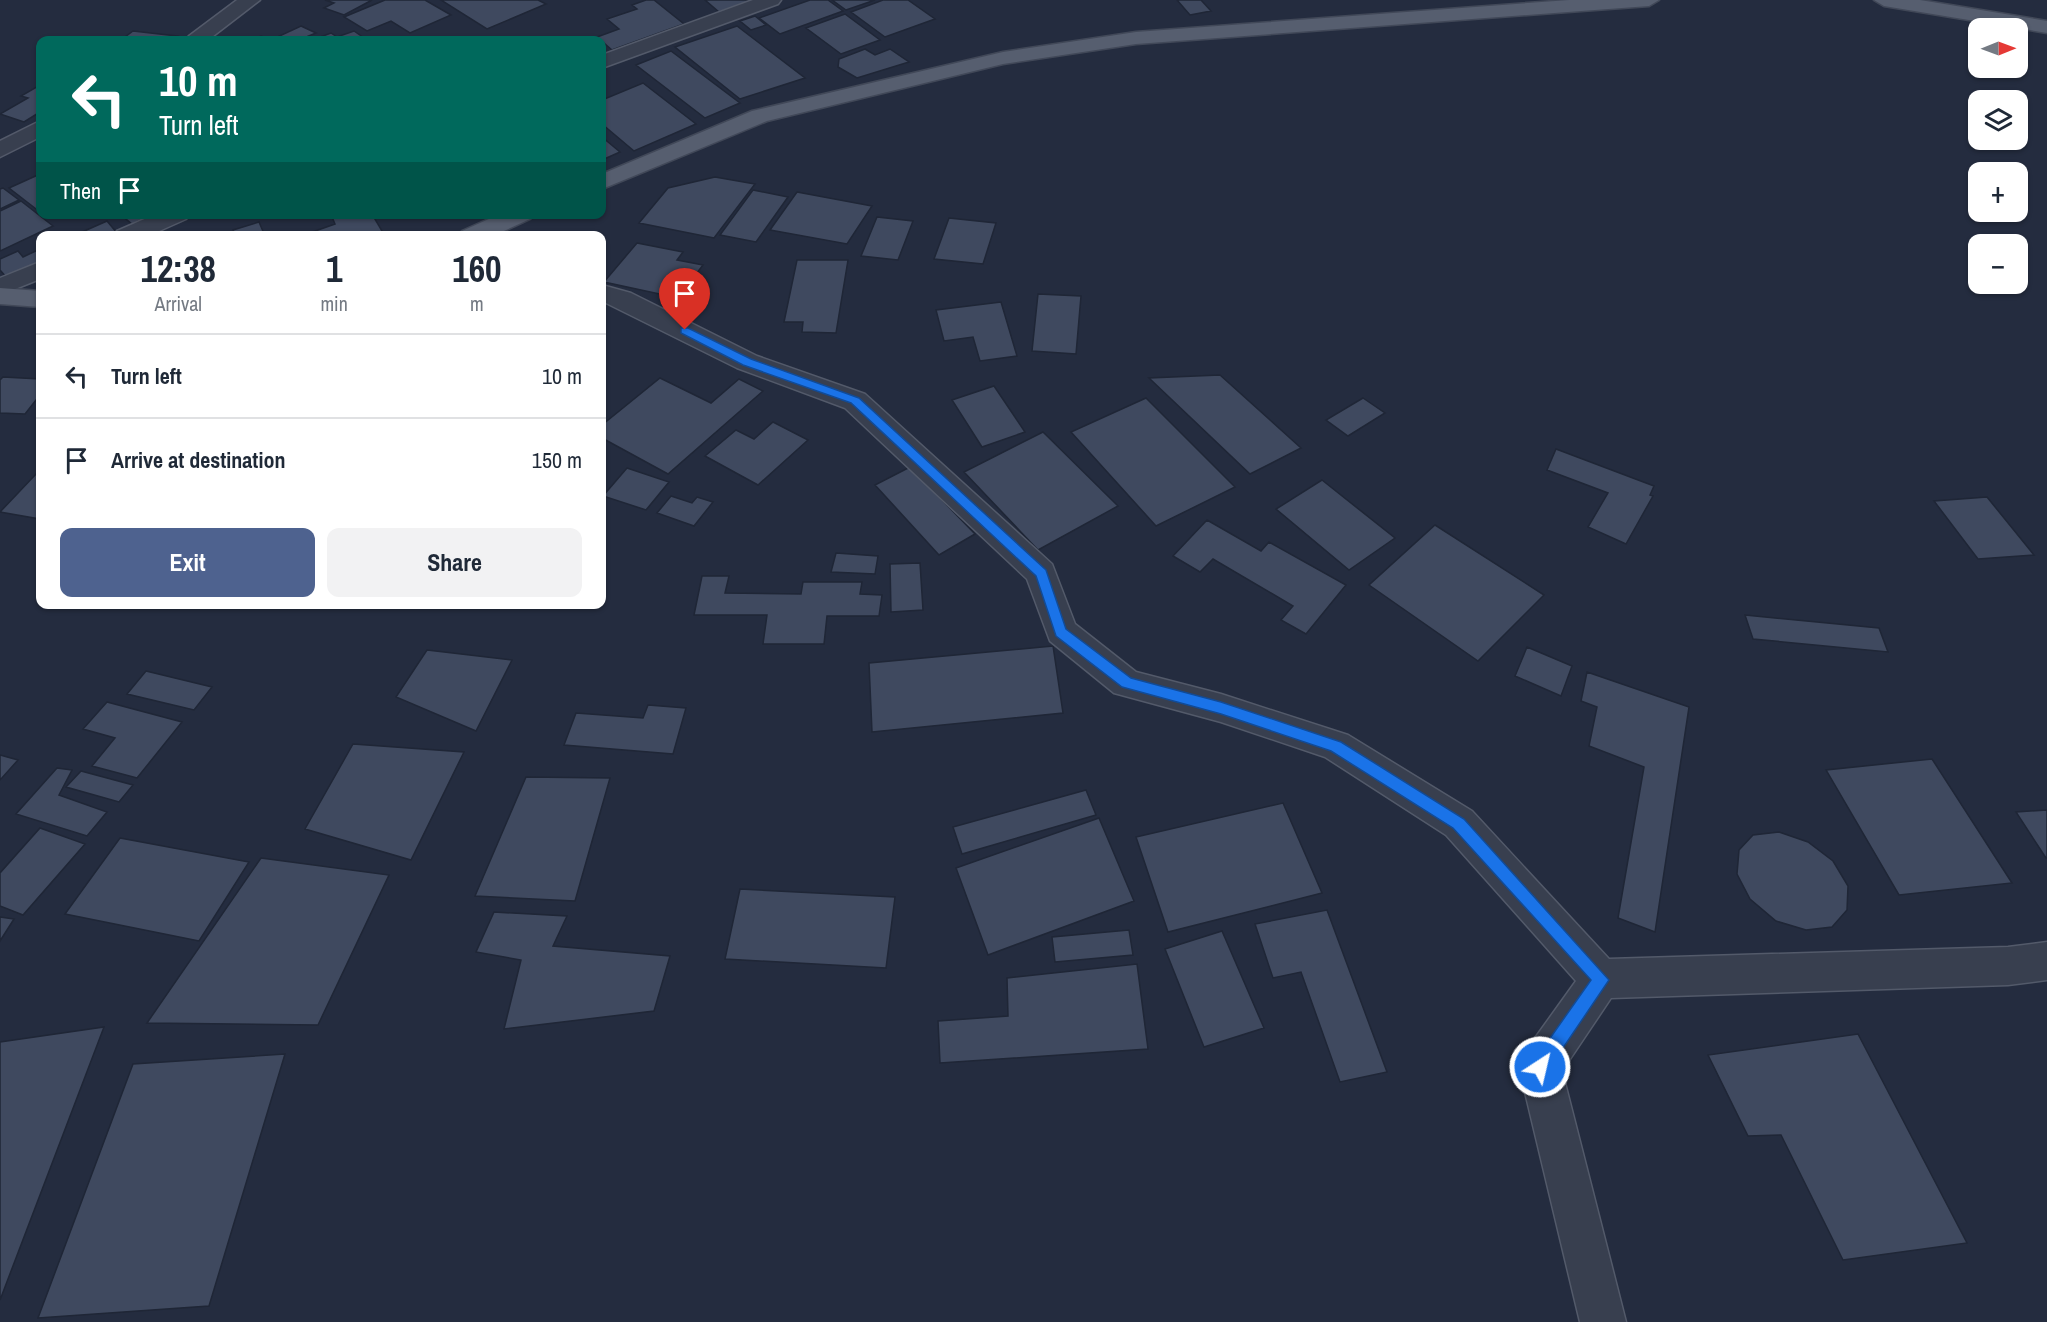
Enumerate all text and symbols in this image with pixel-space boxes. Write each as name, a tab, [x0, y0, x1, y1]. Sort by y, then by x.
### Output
north arrow	[1968, 18, 2028, 78]
map controls	[1968, 18, 2028, 294]
text: 10 m	[159, 53, 238, 109]
icon: left	[60, 60, 138, 138]
button: layers	[1968, 90, 2028, 150]
text: Turn left	[159, 107, 238, 143]
button: +	[1968, 162, 2028, 222]
icon: arrive	[113, 174, 146, 207]
text: Then	[60, 176, 101, 206]
button: −	[1968, 234, 2028, 294]
text: 12:38	[140, 245, 216, 293]
text: 1	[326, 245, 342, 293]
text: 160	[452, 245, 502, 293]
pin	[659, 268, 710, 330]
icon: arrive	[668, 277, 701, 310]
text: Arrival	[155, 290, 202, 317]
text: min	[320, 290, 348, 317]
text: m	[470, 290, 484, 317]
icon: left	[60, 360, 93, 393]
text: Turn left	[111, 361, 182, 391]
text: 10 m	[542, 361, 582, 391]
icon: arrive	[60, 444, 93, 477]
text: Arrive at destination	[111, 445, 285, 475]
text: 150 m	[532, 445, 582, 475]
button: Exit	[60, 528, 315, 597]
button: Share	[327, 528, 582, 597]
position arrow	[1508, 1035, 1572, 1099]

